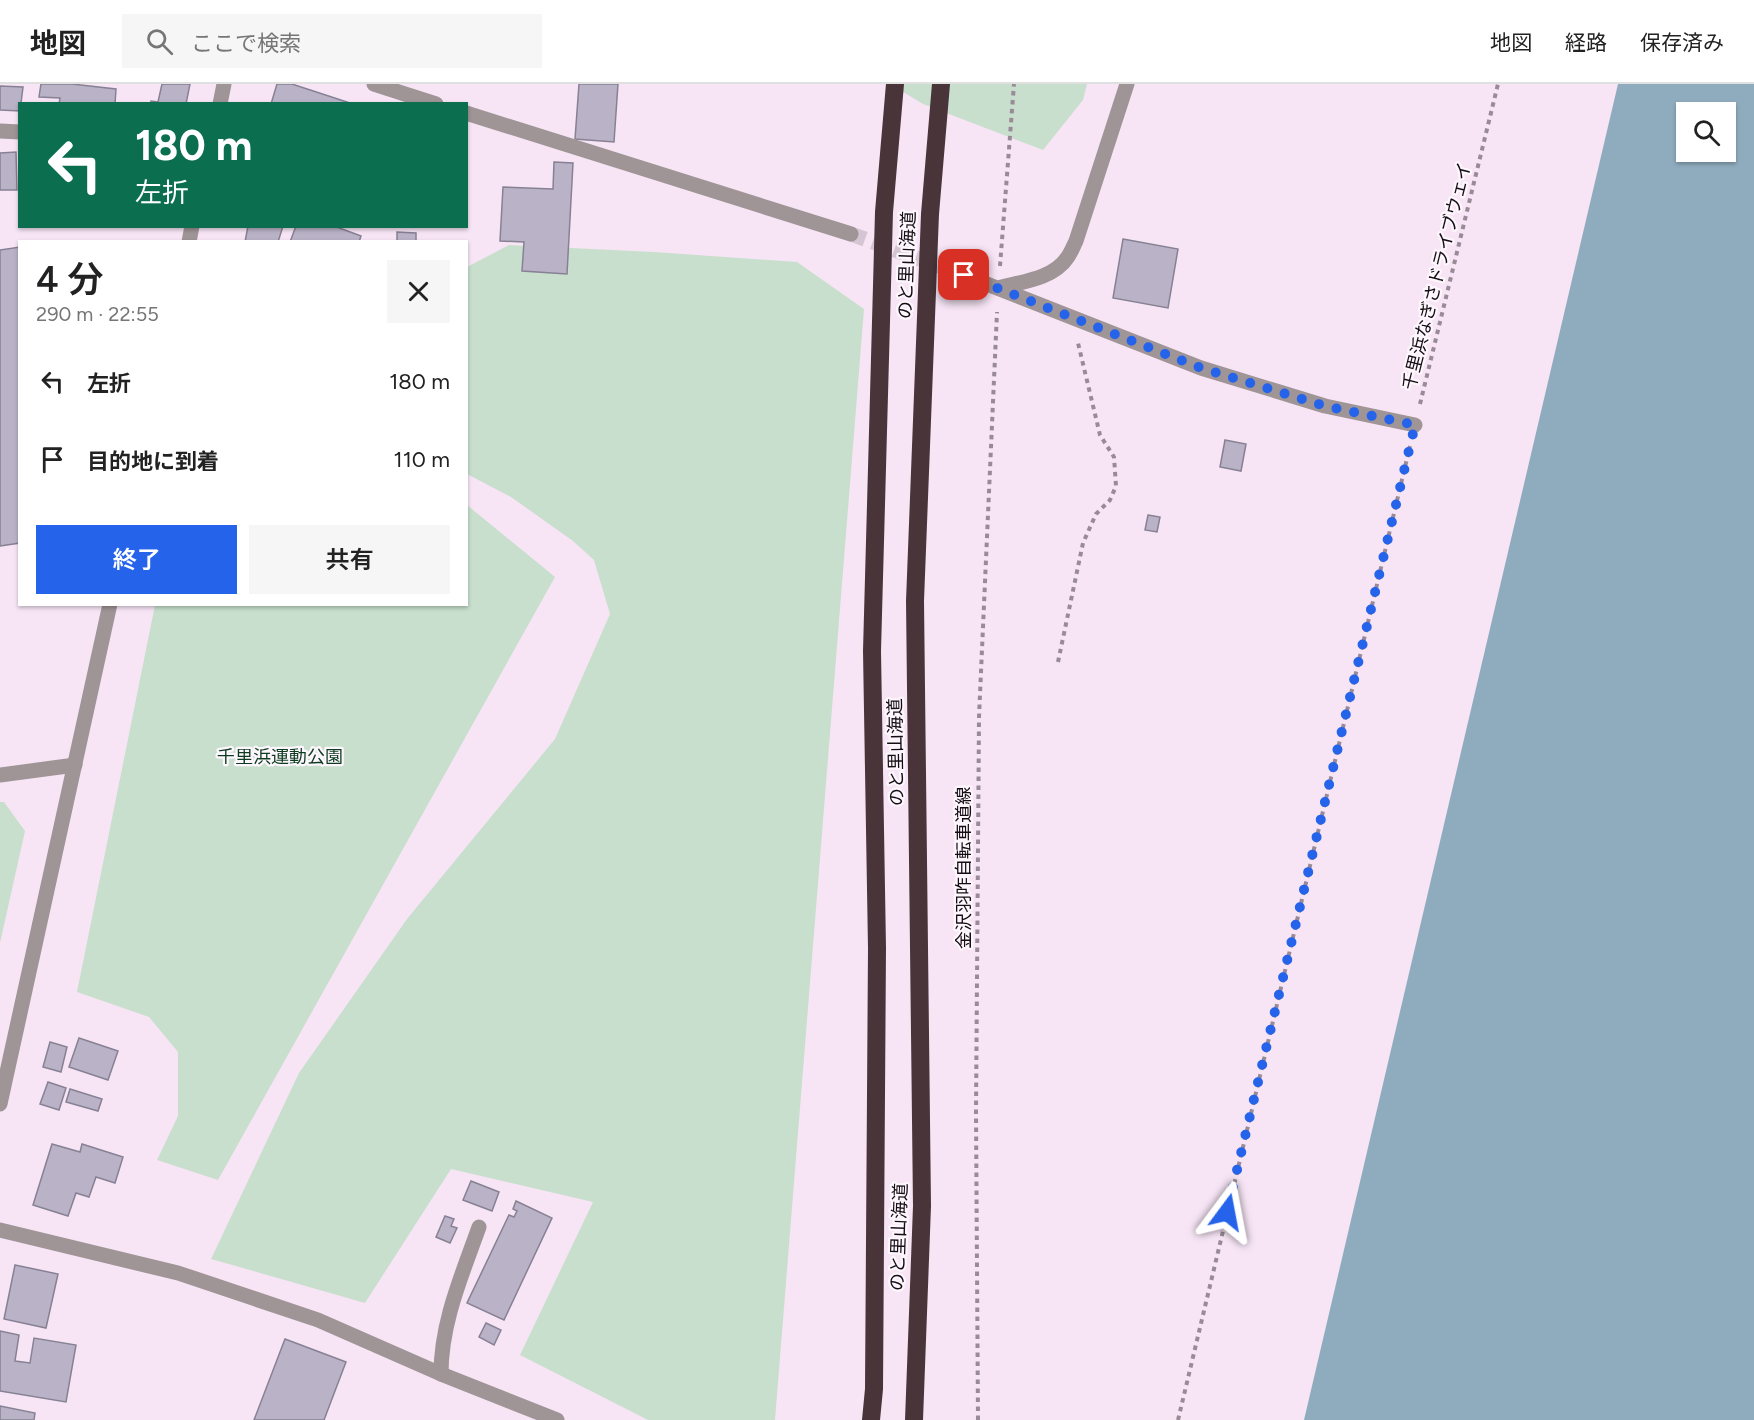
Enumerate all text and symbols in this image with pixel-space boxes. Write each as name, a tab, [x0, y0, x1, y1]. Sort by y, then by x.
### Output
search box	[122, 14, 542, 68]
icon: search	[143, 25, 176, 58]
text: 地図	[30, 26, 86, 60]
text: ここで検索	[191, 30, 301, 57]
text: 地図	[1490, 30, 1532, 55]
text: 経路	[1565, 30, 1607, 55]
text: 保存済み	[1640, 30, 1724, 55]
map controls	[1676, 102, 1736, 162]
button: search	[1676, 102, 1736, 162]
text: 180 m	[135, 120, 252, 171]
icon: left	[36, 126, 114, 204]
street label: 千里浜なぎさドライブウェイ	[1398, 160, 1476, 392]
text: 左折	[135, 176, 189, 209]
street label: のと里山海道	[894, 211, 920, 319]
pin	[938, 249, 989, 300]
text: 4 分	[36, 258, 103, 301]
icon: arrive	[947, 258, 980, 291]
button: close	[387, 260, 450, 323]
text: 290 m · 22:55	[36, 302, 159, 326]
icon: left	[36, 365, 69, 398]
text: 180 m	[389, 368, 450, 395]
text: 左折	[87, 370, 131, 397]
icon: arrive	[36, 443, 69, 476]
text: 110 m	[394, 446, 450, 473]
text: 目的地に到着	[87, 448, 219, 475]
button: 終了	[36, 525, 237, 594]
button: 共有	[249, 525, 450, 594]
street label: のと里山海道	[884, 698, 908, 806]
park label: 千里浜運動公園	[217, 746, 343, 768]
street label: 金沢羽咋自転車道線	[953, 787, 975, 949]
position arrow	[1195, 1180, 1259, 1244]
street label: のと里山海道	[886, 1183, 912, 1291]

